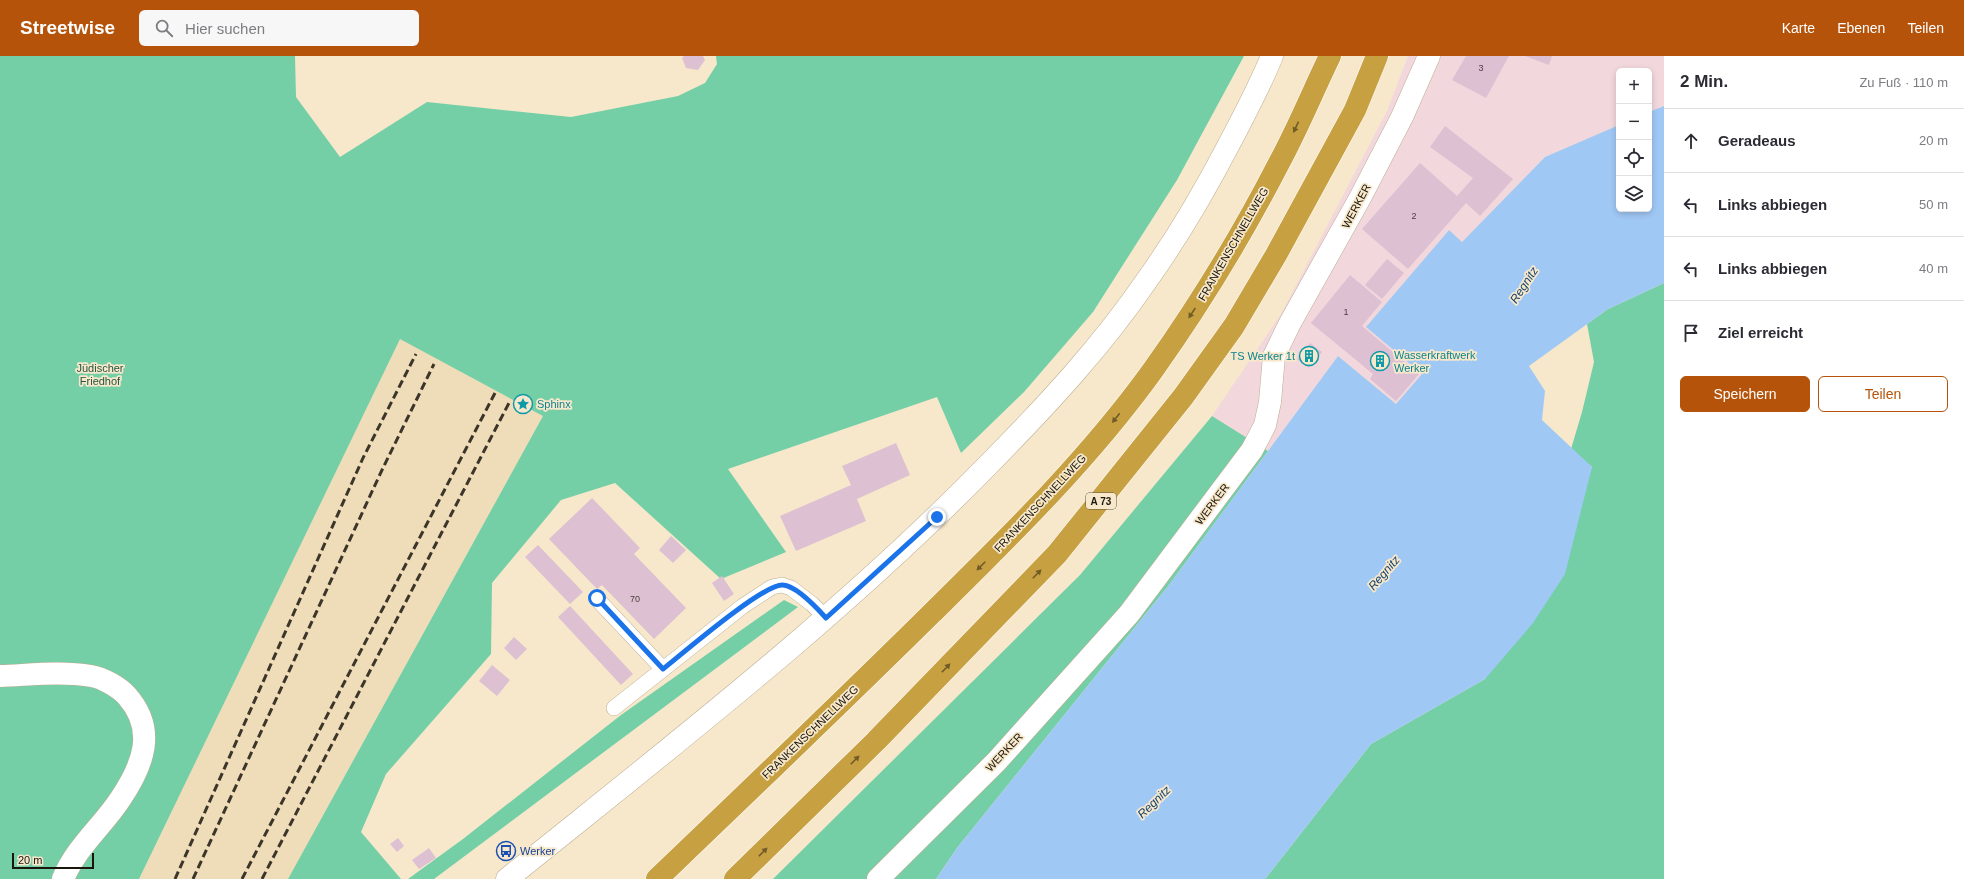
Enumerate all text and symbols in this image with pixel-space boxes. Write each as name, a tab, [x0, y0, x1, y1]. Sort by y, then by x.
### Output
search box	[139, 10, 419, 46]
text: Streetwise	[20, 17, 115, 38]
icon: search	[153, 17, 175, 39]
text: Hier suchen	[185, 20, 265, 37]
text: Karte	[1782, 20, 1815, 36]
text: Ebenen	[1837, 20, 1885, 36]
text: Teilen	[1907, 20, 1944, 36]
house number: 3	[1478, 63, 1484, 73]
map controls	[1616, 68, 1652, 212]
button: +	[1616, 68, 1652, 104]
text: 2 Min.	[1680, 72, 1728, 91]
text: Zu Fuß · 110 m	[1859, 75, 1948, 90]
button: −	[1616, 104, 1652, 140]
one-way arrow	[1293, 121, 1299, 132]
icon: ahead	[1680, 130, 1702, 152]
text: Geradeaus	[1718, 132, 1796, 149]
text: 20 m	[1919, 133, 1948, 148]
button: locate	[1616, 140, 1652, 176]
button: layers	[1616, 176, 1652, 212]
street label: WERKER	[1339, 182, 1373, 230]
street label: FRANKENSCHNELLWEG	[1196, 185, 1270, 303]
icon: left	[1680, 194, 1702, 216]
text: Links abbiegen	[1718, 196, 1827, 213]
text: 50 m	[1919, 197, 1948, 212]
house number: 2	[1411, 211, 1417, 221]
icon: left	[1680, 258, 1702, 280]
text: Links abbiegen	[1718, 260, 1827, 277]
text: 40 m	[1919, 261, 1948, 276]
water label: Regnitz	[1507, 264, 1541, 306]
house number: 1	[1343, 307, 1349, 317]
one-way arrow	[1188, 308, 1196, 318]
icon: arrive	[1680, 322, 1702, 344]
text: Ziel erreicht	[1718, 324, 1803, 341]
building icon: TS Werker 1t	[1298, 345, 1320, 367]
place label: Wasserkraftwerk Werker	[1394, 349, 1476, 374]
place label: TS Werker 1t	[1230, 350, 1295, 362]
building icon: Wasserkraftwerk Werker	[1369, 350, 1391, 372]
park label: Jüdischer Friedhof	[76, 362, 124, 387]
button: Speichern	[1680, 376, 1810, 412]
button: Teilen	[1818, 376, 1948, 412]
place icon: Sphinx	[512, 393, 534, 415]
place label: Sphinx	[537, 398, 571, 410]
one-way arrow	[1111, 413, 1120, 424]
street label: FRANKENSCHNELLWEG	[992, 452, 1088, 554]
street label: WERKER	[1193, 481, 1231, 527]
road number: A 73	[1086, 493, 1116, 509]
route end	[928, 508, 946, 526]
water label: Regnitz	[1365, 553, 1403, 593]
one-way arrow	[976, 561, 986, 571]
one-way arrow	[1032, 569, 1042, 579]
route start	[588, 589, 606, 607]
house number: 70	[630, 594, 640, 604]
one-way arrow	[942, 663, 951, 673]
street label: FRANKENSCHNELLWEG	[760, 683, 860, 781]
street label: WERKER	[983, 730, 1025, 774]
one-way arrow	[850, 756, 860, 765]
water label: Regnitz	[1135, 783, 1173, 821]
bus stop icon: Werker	[495, 840, 517, 862]
place label: Werker	[520, 845, 556, 857]
one-way arrow	[758, 847, 768, 857]
scale bar	[12, 851, 94, 870]
text: 20 m	[18, 854, 42, 866]

